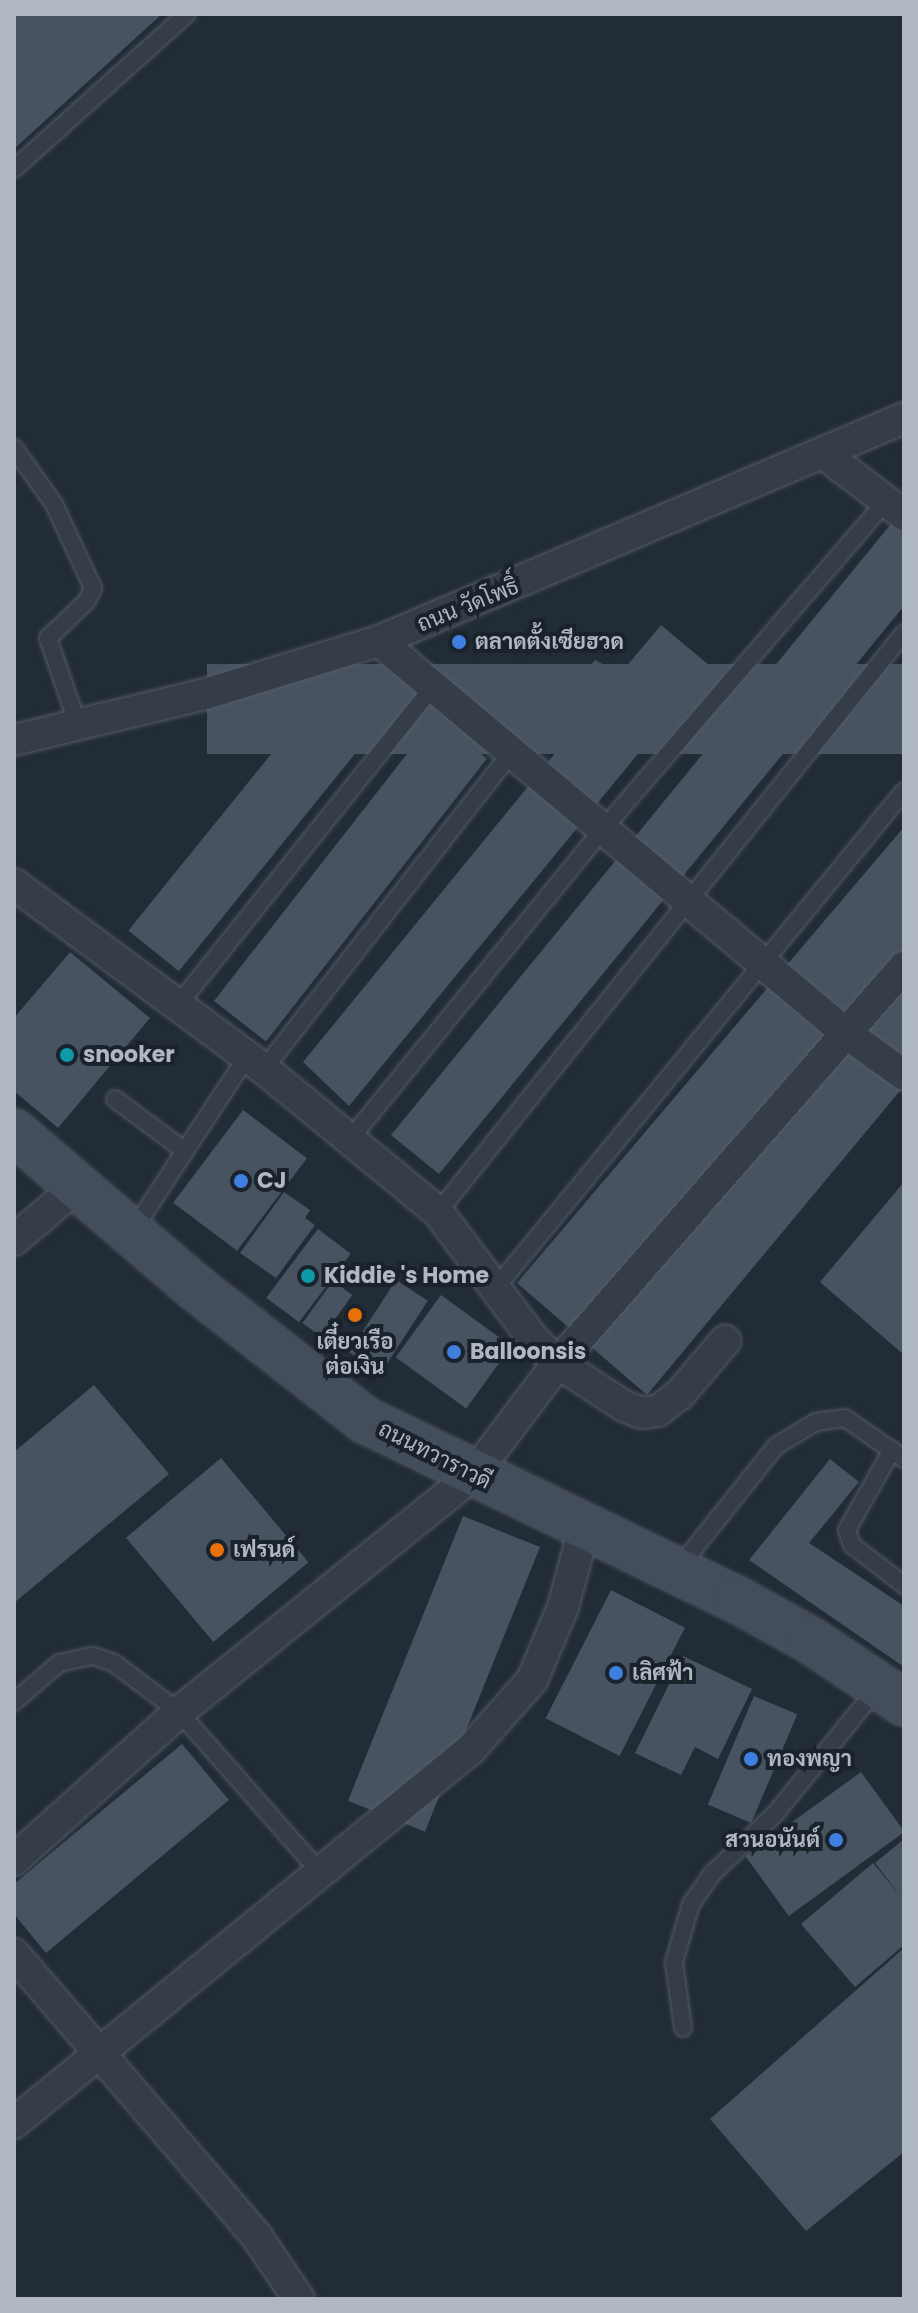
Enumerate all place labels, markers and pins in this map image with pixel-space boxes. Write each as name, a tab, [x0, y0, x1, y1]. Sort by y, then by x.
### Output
place label: ตลาดตั้งเซียฮวด	[475, 629, 624, 655]
marker: ตลาดตั้งเซียฮวด	[450, 633, 468, 651]
place label: snooker	[83, 1042, 175, 1068]
marker: snooker	[58, 1046, 76, 1064]
place label: CJ	[257, 1168, 286, 1194]
marker: CJ	[232, 1172, 250, 1190]
place label: Kiddie 's Home	[324, 1263, 489, 1289]
marker: Kiddie 's Home	[299, 1267, 317, 1285]
marker: เตี๋ยวเรือ ต่อเงิน	[346, 1306, 364, 1324]
place label: เตี๋ยวเรือ ต่อเงิน	[316, 1328, 394, 1380]
place label: Balloonsis	[470, 1339, 586, 1365]
marker: Balloonsis	[445, 1343, 463, 1361]
place label: เฟรนด์	[233, 1537, 295, 1563]
marker: เฟรนด์	[208, 1541, 226, 1559]
place label: เลิศฟ้า	[632, 1660, 694, 1686]
marker: เลิศฟ้า	[607, 1664, 625, 1682]
place label: ทองพญา	[767, 1746, 852, 1772]
marker: ทองพญา	[742, 1750, 760, 1768]
place label: สวนอนันต์	[725, 1827, 820, 1853]
marker: สวนอนันต์	[827, 1831, 845, 1849]

